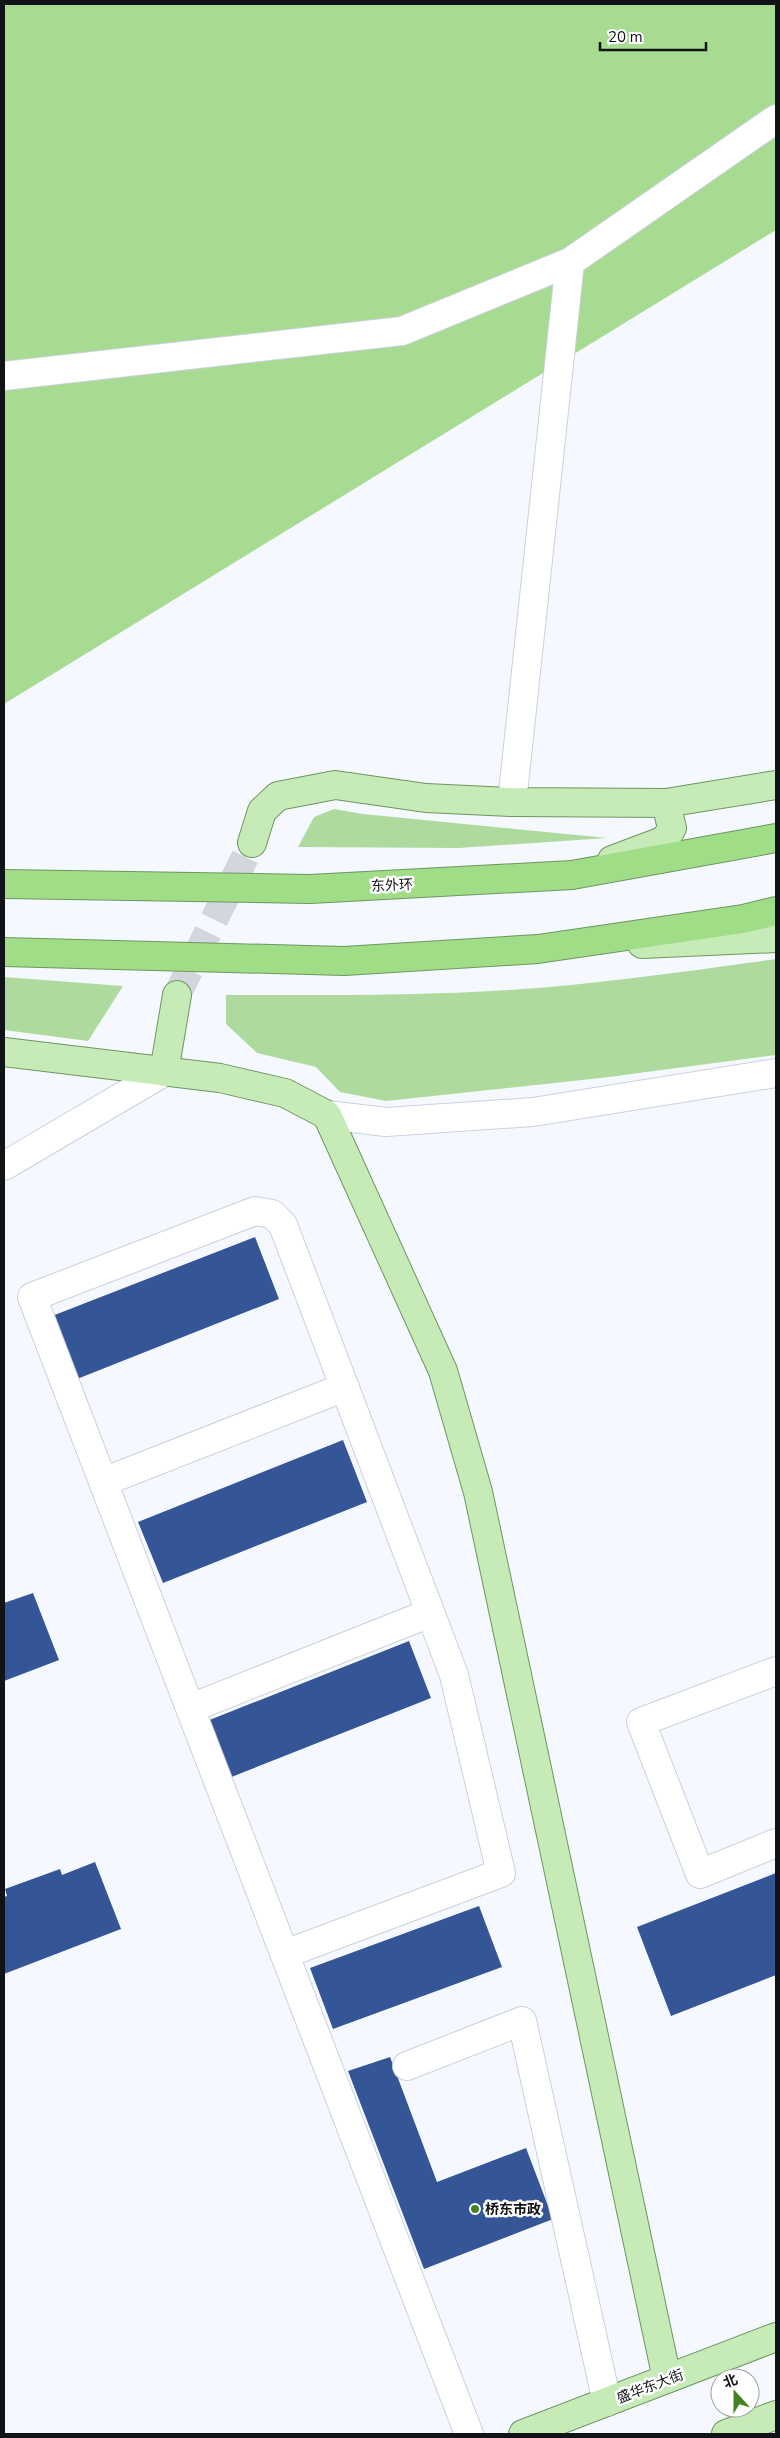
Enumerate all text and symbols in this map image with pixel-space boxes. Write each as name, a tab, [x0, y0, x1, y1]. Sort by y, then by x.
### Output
scale bar	[600, 20, 706, 52]
text: 20 m	[608, 27, 643, 47]
street label: 东外环	[371, 875, 413, 896]
place label: 桥东市政	[485, 2200, 541, 2219]
marker: 桥东市政	[469, 2203, 481, 2215]
street label: 盛华东大街	[614, 2365, 686, 2408]
north arrow	[710, 2368, 760, 2418]
text: 北	[721, 2370, 740, 2393]

